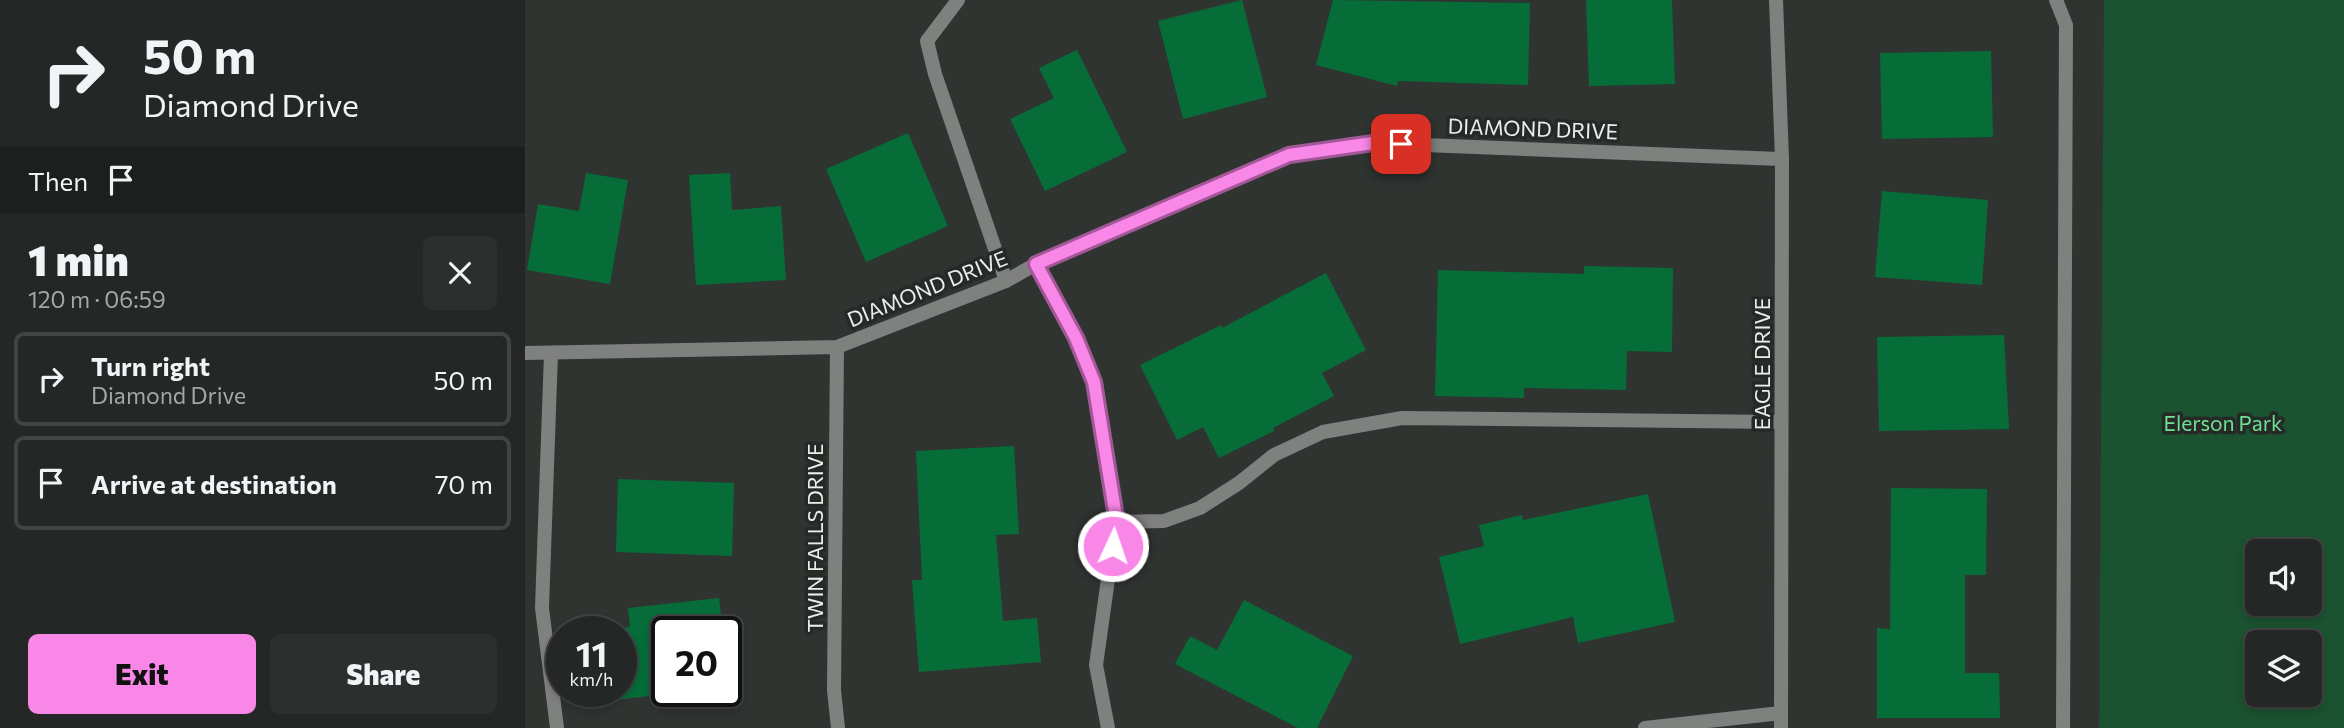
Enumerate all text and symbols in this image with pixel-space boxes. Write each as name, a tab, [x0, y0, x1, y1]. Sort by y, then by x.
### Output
text: 50 m	[143, 24, 256, 84]
icon: right	[28, 28, 119, 119]
text: Diamond Drive	[143, 84, 359, 124]
street label: DIAMOND DRIVE	[1447, 113, 1619, 143]
pin	[1371, 114, 1431, 174]
icon: arrive	[1382, 125, 1420, 163]
icon: arrive	[102, 161, 140, 199]
text: Then	[28, 165, 88, 196]
text: 1 min	[28, 233, 129, 285]
button: close	[423, 236, 497, 310]
street label: DIAMOND DRIVE	[843, 245, 1011, 331]
text: 120 m · 06:59	[28, 285, 166, 313]
street label: EAGLE DRIVE	[1749, 298, 1774, 430]
text: Turn right	[91, 350, 210, 381]
icon: right	[32, 360, 70, 398]
text: 50 m	[433, 364, 493, 395]
text: Diamond Drive	[91, 381, 246, 409]
park label: Elerson Park	[2164, 410, 2283, 435]
street label: TWIN FALLS DRIVE	[802, 444, 827, 632]
icon: arrive	[32, 464, 70, 502]
text: Arrive at destination	[91, 468, 337, 499]
text: 70 m	[435, 468, 493, 499]
position arrow	[1076, 509, 1150, 583]
map controls	[2245, 539, 2322, 707]
button: sound	[2245, 539, 2322, 616]
speed limit sign: 20	[651, 616, 742, 707]
button: layers	[2245, 630, 2322, 707]
text: 11	[576, 631, 607, 674]
button: Exit	[28, 634, 256, 714]
button: Share	[270, 634, 497, 714]
text: km/h	[570, 668, 613, 690]

